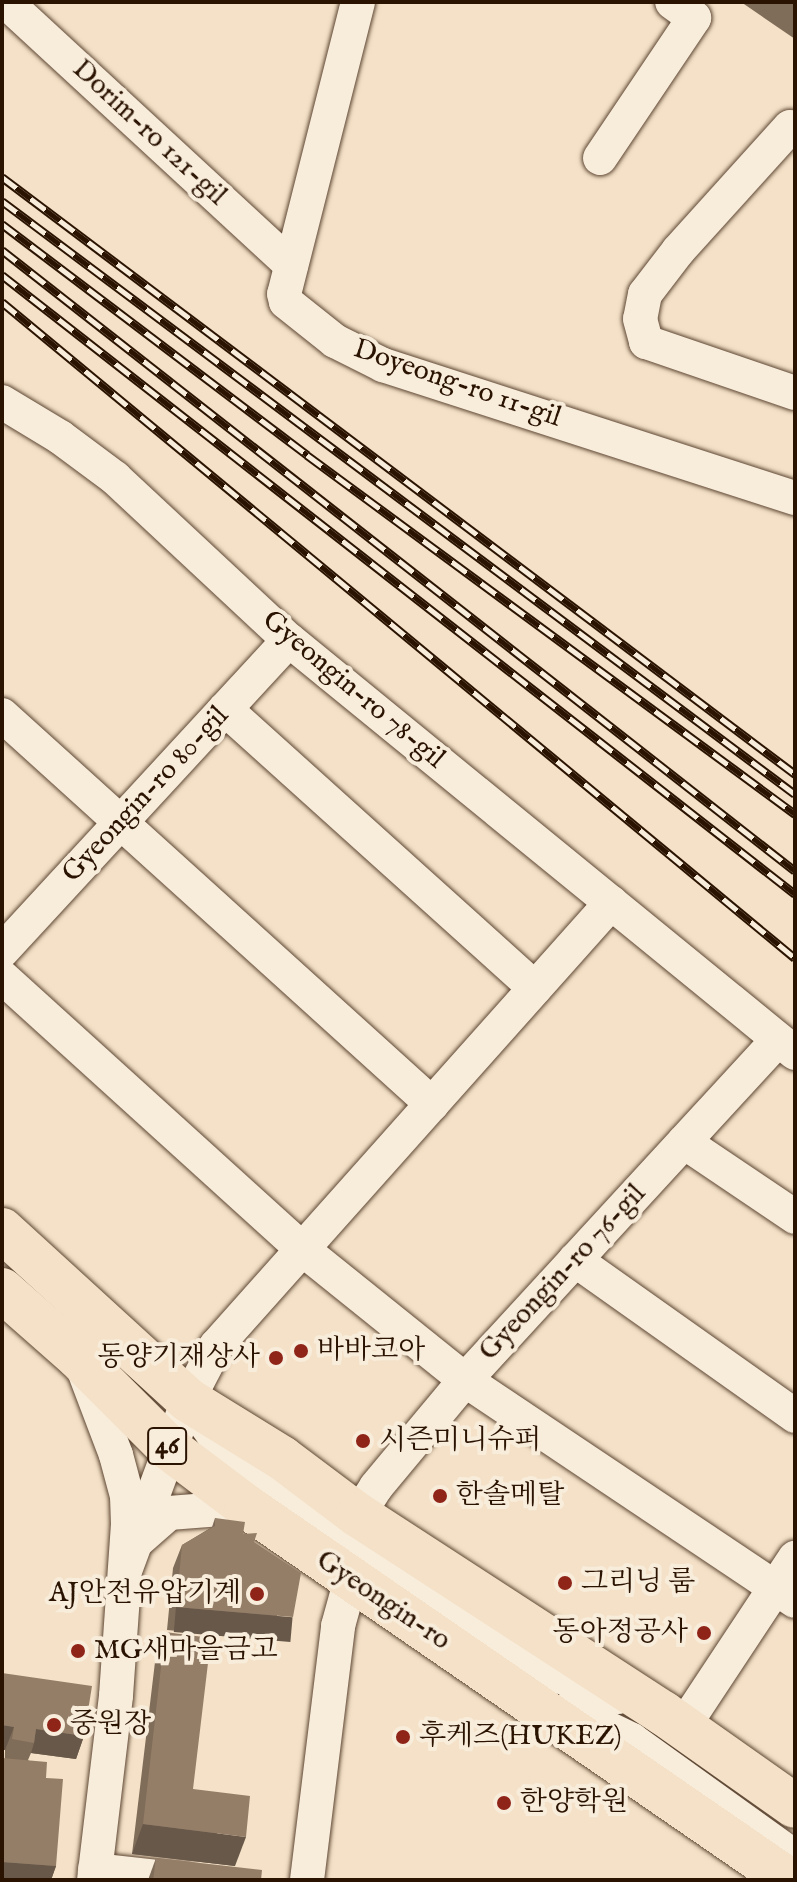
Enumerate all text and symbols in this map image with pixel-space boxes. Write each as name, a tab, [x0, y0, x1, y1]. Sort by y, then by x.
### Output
street label: Dorim-ro 121-gil	[65, 53, 233, 213]
street label: Doyeong-ro 11-gil	[349, 333, 565, 435]
street label: Gyeongin-ro 78-gil	[255, 604, 451, 776]
street label: Gyeongin-ro 80-gil	[56, 700, 236, 890]
street label: Gyeongin-ro 76-gil	[473, 1178, 653, 1368]
place label: 바바코아	[317, 1334, 425, 1368]
place label: 동양기재상사	[98, 1341, 260, 1375]
marker: 바바코아	[292, 1342, 310, 1360]
marker: 동양기재상사	[267, 1349, 285, 1367]
road number: 46	[147, 1424, 187, 1468]
place label: 시즌미니슈퍼	[379, 1424, 541, 1458]
marker: 시즌미니슈퍼	[354, 1432, 372, 1450]
place label: 한솔메탈	[456, 1479, 564, 1513]
marker: 한솔메탈	[431, 1487, 449, 1505]
street label: Gyeongin-ro	[310, 1544, 456, 1658]
place label: 그리닝 룸	[581, 1566, 695, 1600]
marker: 그리닝 룸	[556, 1574, 574, 1592]
place label: AJ안전유압기계	[49, 1577, 241, 1611]
marker: AJ안전유압기계	[248, 1585, 266, 1603]
place label: 동아정공사	[553, 1616, 688, 1650]
marker: 동아정공사	[695, 1624, 713, 1642]
place label: MG새마을금고	[94, 1634, 278, 1668]
marker: MG새마을금고	[69, 1642, 87, 1660]
place label: 중원장	[70, 1708, 151, 1742]
marker: 중원장	[45, 1716, 63, 1734]
place label: 후케즈(HUKEZ)	[419, 1720, 622, 1754]
marker: 후케즈(HUKEZ)	[394, 1728, 412, 1746]
place label: 한양학원	[520, 1786, 628, 1820]
marker: 한양학원	[495, 1794, 513, 1812]

